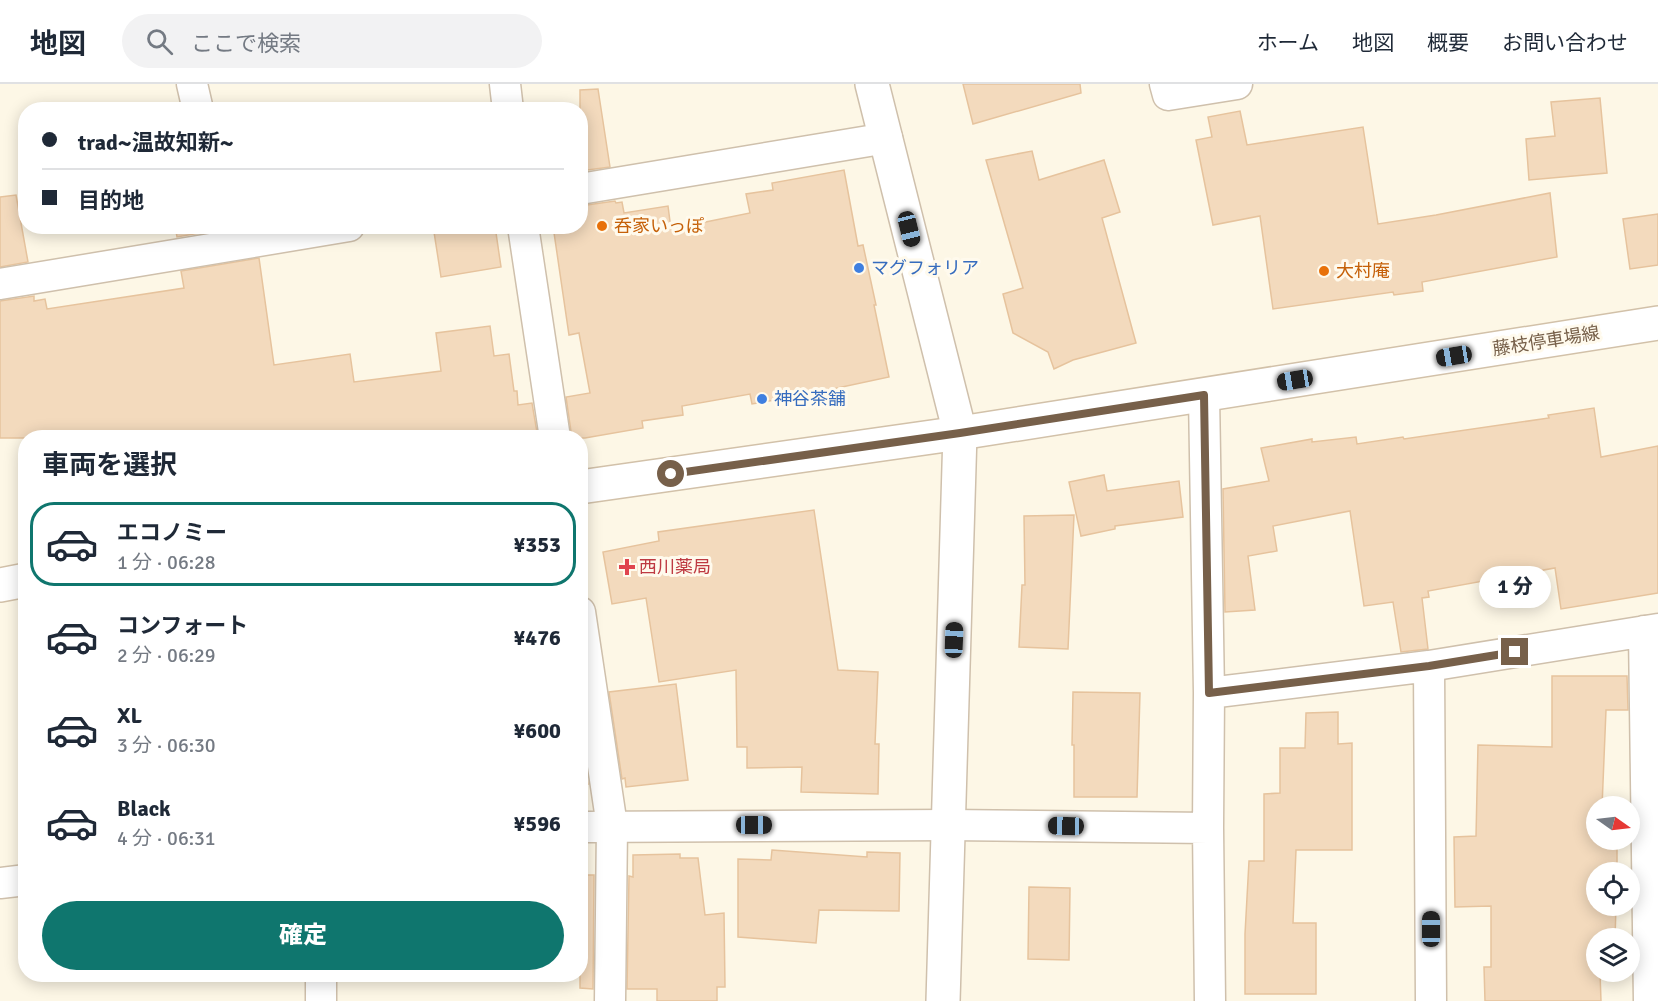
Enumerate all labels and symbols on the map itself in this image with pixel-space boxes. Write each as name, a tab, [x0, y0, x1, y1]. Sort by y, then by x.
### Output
car	[896, 209, 922, 249]
place label: 呑家いっぽ	[614, 215, 704, 237]
marker: 呑家いっぽ	[595, 219, 609, 233]
place label: マグフォリア	[871, 257, 979, 279]
place label: 大村庵	[1336, 260, 1390, 282]
marker: マグフォリア	[852, 261, 866, 275]
marker: 大村庵	[1317, 264, 1331, 278]
street label: 藤枝停車場線	[1491, 322, 1601, 360]
car	[1435, 344, 1473, 368]
car	[1276, 368, 1314, 392]
place label: 神谷茶舗	[774, 388, 846, 410]
marker: 神谷茶舗	[755, 392, 769, 406]
route start	[657, 460, 684, 487]
place label: 西川薬局	[639, 556, 711, 578]
marker: 西川薬局	[620, 560, 634, 574]
callout: 1 分	[1479, 565, 1551, 607]
car	[944, 622, 964, 658]
route end	[1501, 638, 1528, 665]
north arrow	[1586, 796, 1640, 850]
car	[736, 816, 772, 834]
car	[1048, 817, 1084, 835]
car	[1422, 911, 1440, 947]

